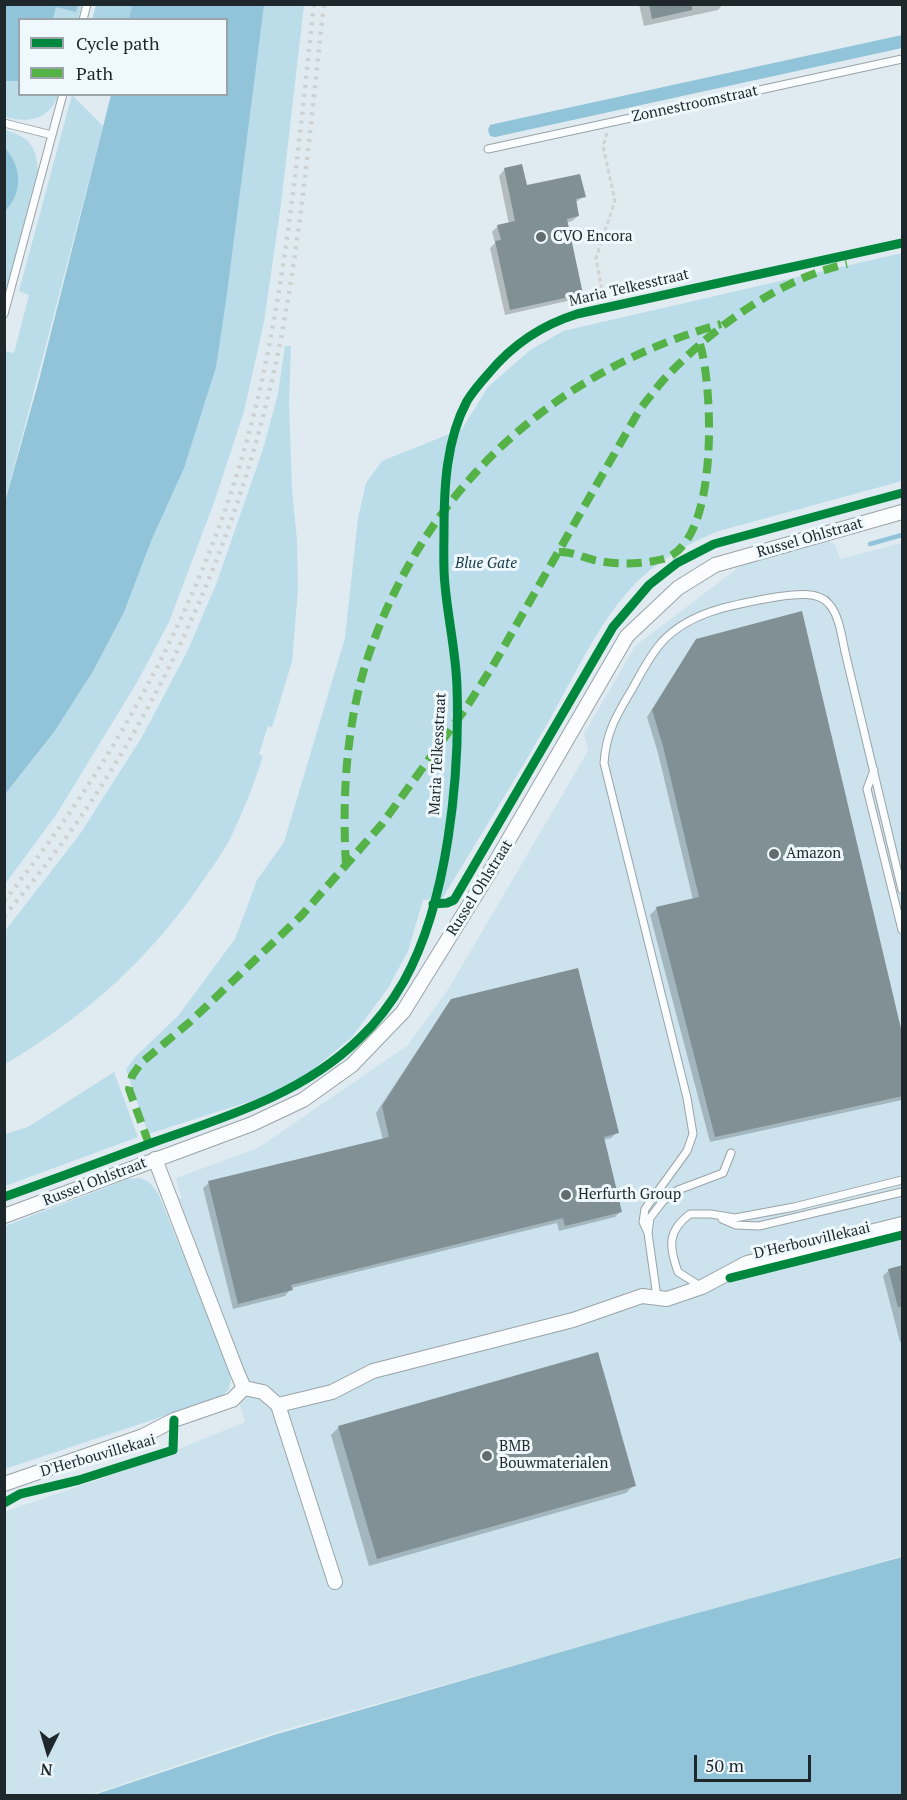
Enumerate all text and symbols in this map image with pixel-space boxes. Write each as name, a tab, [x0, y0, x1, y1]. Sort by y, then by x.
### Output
legend	[18, 18, 228, 96]
text: Cycle path	[76, 31, 160, 55]
text: Path	[76, 61, 113, 85]
street label: Zonnestroomstraat	[630, 82, 760, 126]
place label: CVO Encora	[553, 228, 633, 246]
marker: CVO Encora	[534, 230, 548, 244]
street label: Maria Telkesstraat	[567, 265, 691, 311]
street label: Russel Ohlstraat	[755, 514, 865, 562]
park label: Blue Gate	[455, 555, 517, 573]
street label: Maria Telkesstraat	[426, 692, 450, 816]
street label: Russel Ohlstraat	[443, 837, 517, 939]
place label: Amazon	[786, 845, 841, 863]
marker: Amazon	[767, 847, 781, 861]
street label: Russel Ohlstraat	[41, 1154, 149, 1210]
place label: Herfurth Group	[578, 1186, 681, 1204]
marker: Herfurth Group	[559, 1188, 573, 1202]
street label: D'Herbouvillekaai	[752, 1219, 872, 1263]
street label: D'Herbouvillekaai	[38, 1431, 158, 1481]
place label: BMB Bouwmaterialen	[499, 1438, 608, 1473]
marker: BMB Bouwmaterialen	[480, 1449, 494, 1463]
north arrow	[18, 1722, 78, 1782]
scale bar	[697, 1743, 814, 1781]
text: 50 m	[705, 1753, 744, 1777]
text: N	[39, 1758, 53, 1781]

